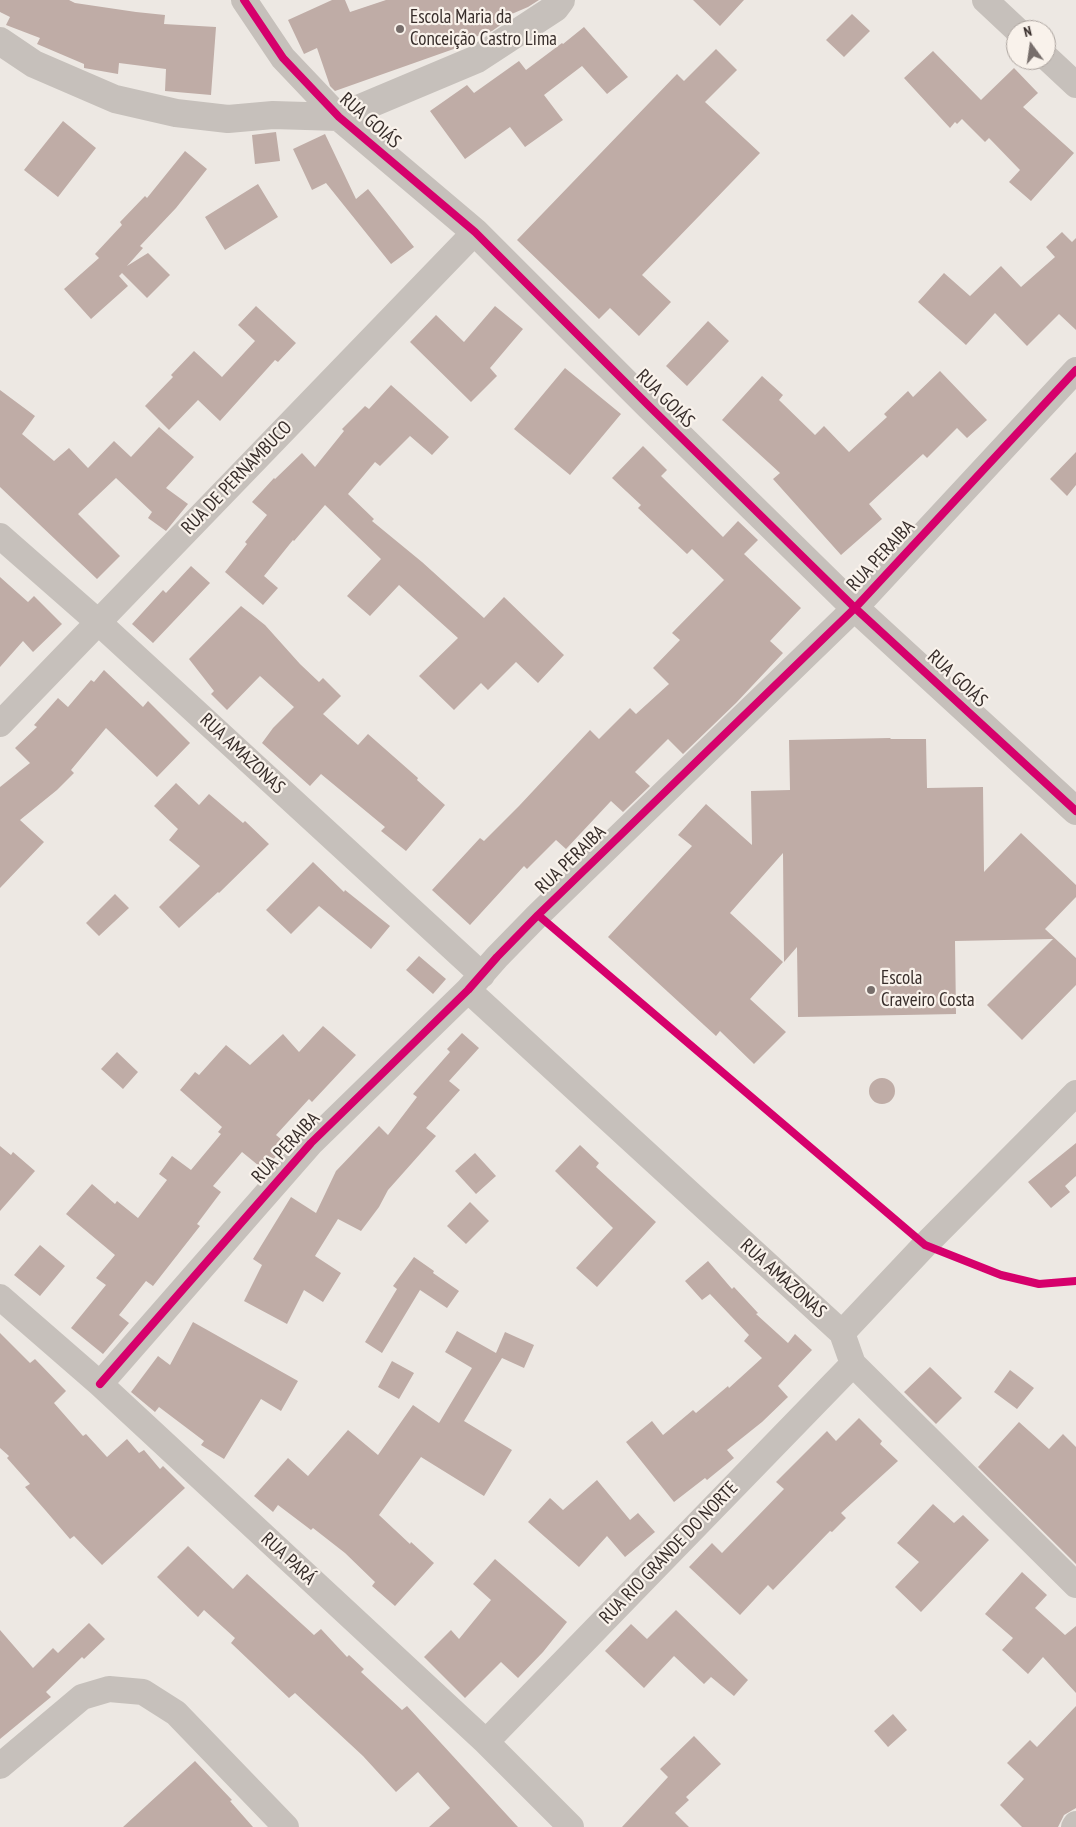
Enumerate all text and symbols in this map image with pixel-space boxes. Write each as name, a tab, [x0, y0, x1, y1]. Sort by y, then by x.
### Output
place label: Escola Maria da Conceição Castro Lima	[410, 7, 557, 51]
north arrow	[1006, 20, 1056, 70]
text: N	[1022, 22, 1033, 41]
marker: Escola Maria da Conceição Castro Lima	[394, 23, 406, 35]
street label: RUA GOIÁS	[335, 88, 405, 154]
street label: RUA GOIÁS	[631, 365, 699, 433]
street label: RUA DE PERNAMBUCO	[177, 417, 297, 539]
street label: RUA PERAIBA	[842, 516, 920, 596]
street label: RUA GOIÁS	[922, 646, 992, 712]
street label: RUA AMAZONAS	[195, 709, 289, 799]
street label: RUA PERAIBA	[531, 821, 611, 899]
place label: Escola Craveiro Costa	[881, 968, 975, 1012]
marker: Escola Craveiro Costa	[865, 984, 877, 996]
street label: RUA PERAIBA	[247, 1108, 325, 1188]
street label: RUA AMAZONAS	[735, 1235, 831, 1323]
street label: RUA RIO GRANDE DO NORTE	[595, 1477, 743, 1629]
street label: RUA PARÁ	[256, 1528, 320, 1590]

